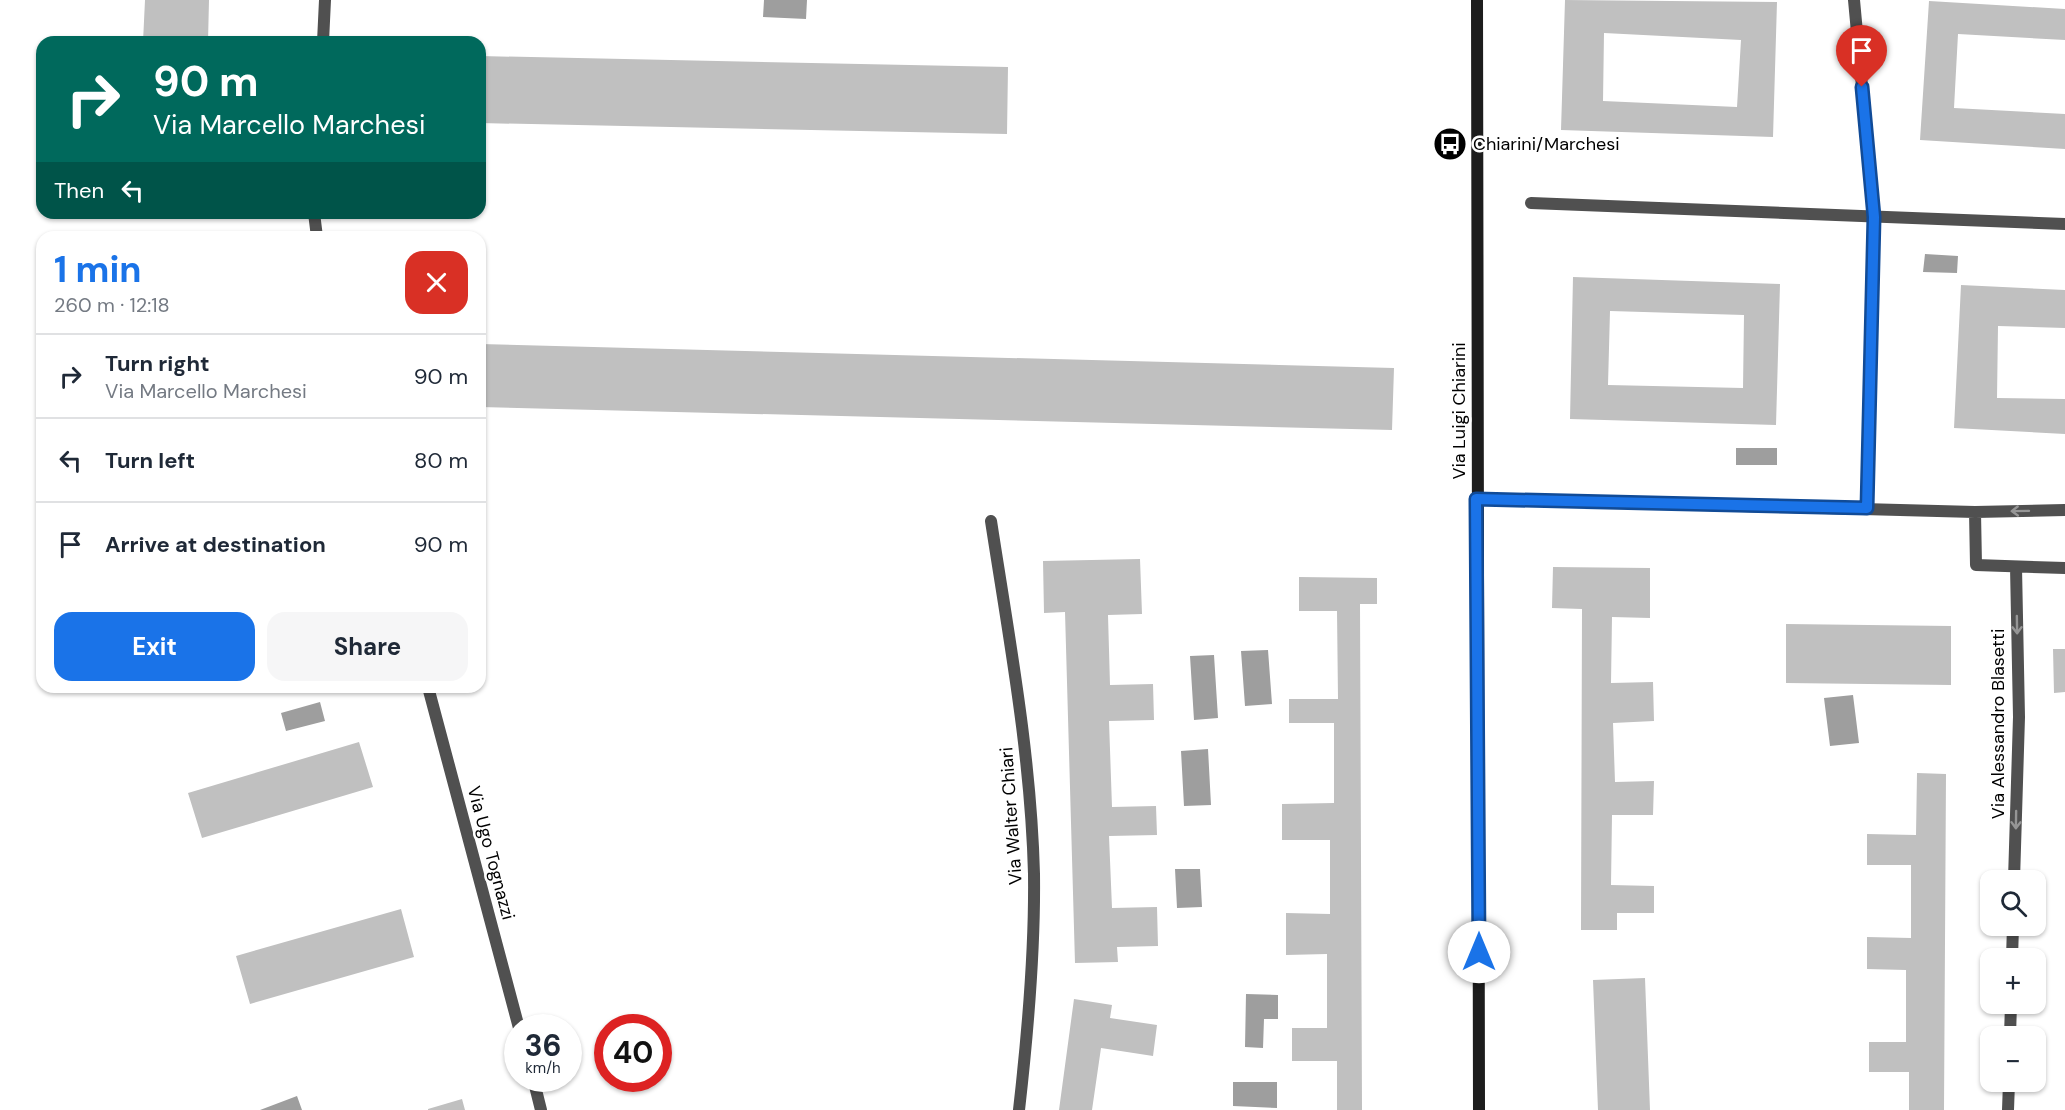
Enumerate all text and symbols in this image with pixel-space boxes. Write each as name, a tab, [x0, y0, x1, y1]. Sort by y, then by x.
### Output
pin	[1836, 25, 1887, 87]
icon: arrive	[1845, 34, 1878, 67]
text: 90 m	[153, 54, 259, 109]
icon: right	[54, 60, 132, 138]
text: Via Marcello Marchesi	[153, 107, 426, 142]
bus stop icon: Chiarini/Marchesi	[1432, 126, 1468, 162]
place label: Chiarini/Marchesi	[1473, 132, 1620, 156]
icon: left	[116, 174, 149, 207]
text: Then	[54, 176, 104, 205]
text: 1 min	[54, 246, 142, 293]
button: close	[405, 251, 468, 314]
text: 260 m · 12:18	[54, 292, 170, 318]
street label: Via Luigi Chiarini	[1447, 342, 1471, 480]
text: Turn right	[105, 349, 210, 378]
icon: right	[54, 360, 87, 393]
text: 90 m	[414, 362, 468, 391]
text: Via Marcello Marchesi	[105, 378, 307, 404]
icon: left	[54, 444, 87, 477]
text: Turn left	[105, 446, 195, 475]
text: 80 m	[414, 446, 468, 475]
one-way arrow	[2010, 505, 2030, 516]
icon: arrive	[54, 528, 87, 561]
text: Arrive at destination	[105, 530, 326, 559]
text: 90 m	[414, 530, 468, 559]
button: Exit	[54, 612, 255, 681]
button: Share	[267, 612, 468, 681]
one-way arrow	[2011, 615, 2023, 635]
street label: Via Alessandro Blasetti	[1986, 629, 2010, 819]
street label: Via Walter Chiari	[994, 746, 1028, 886]
street label: Via Ugo Tognazzi	[462, 783, 520, 923]
one-way arrow	[2010, 810, 2022, 830]
map controls	[1980, 870, 2046, 1092]
button: search	[1980, 870, 2046, 936]
position arrow	[1447, 920, 1511, 984]
button: +	[1980, 948, 2046, 1014]
speed limit sign: 40	[594, 1014, 672, 1092]
text: 36	[524, 1026, 562, 1065]
button: −	[1980, 1026, 2046, 1092]
text: km/h	[525, 1058, 561, 1078]

